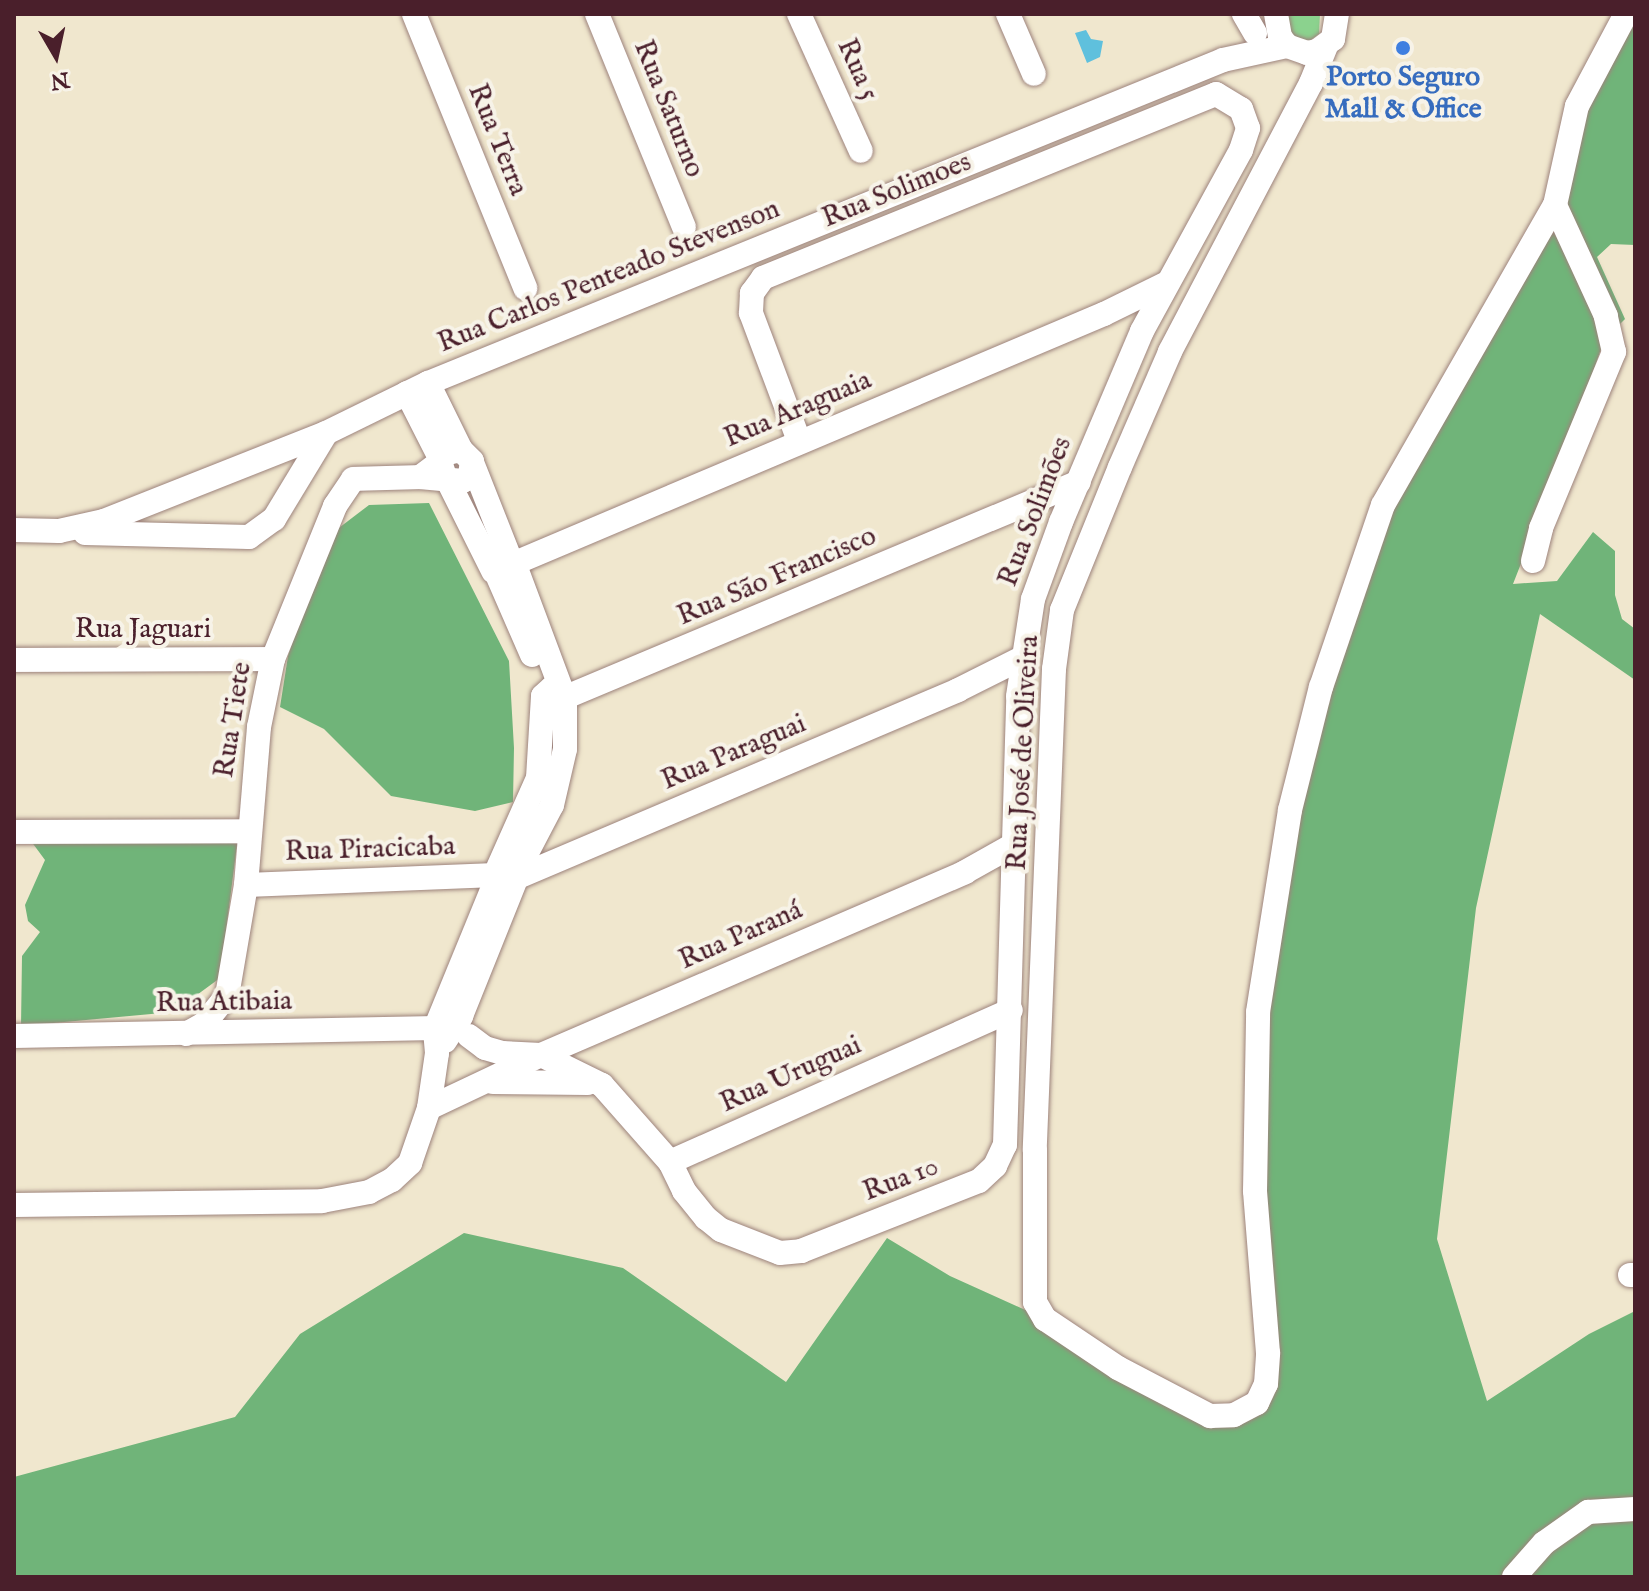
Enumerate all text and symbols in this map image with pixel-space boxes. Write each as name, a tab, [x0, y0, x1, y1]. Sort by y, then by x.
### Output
north arrow	[16, 16, 96, 96]
street label: Rua 5	[829, 34, 885, 106]
street label: Rua Saturno	[625, 36, 711, 182]
marker: Porto Seguro Mall & Office	[1394, 39, 1412, 57]
place label: Porto Seguro Mall & Office	[1325, 61, 1481, 127]
text: N	[48, 64, 71, 95]
street label: Rua Terra	[459, 79, 535, 201]
street label: Rua Solimoes	[818, 146, 976, 236]
street label: Rua Carlos Penteado Stevenson	[433, 193, 785, 361]
street label: Rua Araguaia	[719, 364, 877, 456]
street label: Rua Solimões	[992, 432, 1080, 592]
street label: Rua São Francisco	[673, 520, 881, 634]
street label: Rua Jaguari	[75, 613, 211, 647]
street label: Rua José de Oliveira	[1001, 634, 1047, 872]
street label: Rua Tiete	[208, 660, 260, 780]
street label: Rua Paraguai	[657, 708, 811, 798]
street label: Rua Piracicaba	[284, 830, 456, 870]
street label: Rua Paraná	[674, 894, 808, 978]
street label: Rua Atibaia	[155, 985, 293, 1021]
street label: Rua Uruguai	[715, 1029, 867, 1121]
street label: Rua 10	[859, 1150, 943, 1210]

